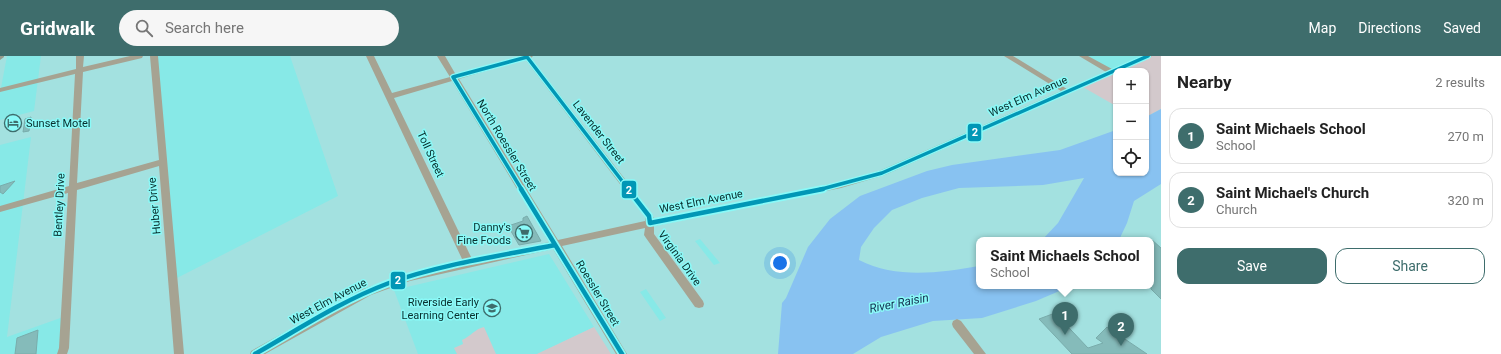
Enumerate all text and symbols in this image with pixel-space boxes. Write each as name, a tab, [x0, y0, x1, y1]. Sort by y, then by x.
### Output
search box	[119, 10, 399, 46]
text: Gridwalk	[20, 17, 95, 40]
icon: search	[133, 17, 155, 39]
text: Search here	[165, 19, 244, 37]
text: Map	[1309, 20, 1336, 36]
text: Directions	[1358, 20, 1421, 36]
text: Saved	[1443, 20, 1481, 36]
map controls	[1113, 68, 1149, 176]
button: +	[1113, 68, 1149, 104]
text: Nearby	[1177, 72, 1232, 92]
street label: West Elm Avenue	[987, 73, 1070, 120]
text: 2 results	[1435, 75, 1485, 90]
street label: North Roessler Street	[474, 97, 539, 194]
street label: Lavender Street	[570, 98, 628, 167]
button: −	[1113, 104, 1149, 140]
hotel icon: Sunset Motel	[3, 113, 23, 133]
place label: Sunset Motel	[26, 117, 91, 130]
text: Saint Michaels School	[1216, 120, 1366, 138]
line badge: 2	[967, 123, 982, 142]
text: 2	[972, 126, 978, 139]
street label: Toll Street	[414, 129, 447, 180]
text: 1	[1187, 129, 1195, 144]
text: 270 m	[1447, 129, 1484, 144]
text: School	[1216, 138, 1256, 153]
button: locate	[1113, 140, 1149, 176]
street label: Bentley Drive	[51, 173, 68, 237]
street label: Huber Drive	[146, 177, 163, 235]
line badge: 2	[621, 180, 637, 199]
text: 2	[626, 184, 632, 197]
text: Saint Michael's Church	[1216, 184, 1369, 202]
street label: West Elm Avenue	[658, 187, 744, 216]
text: 2	[1187, 193, 1195, 208]
text: 320 m	[1447, 193, 1484, 208]
text: Church	[1216, 202, 1257, 217]
place label: Danny's Fine Foods	[457, 221, 511, 247]
supermarket icon: Danny's Fine Foods	[514, 223, 534, 243]
street label: Virginia Drive	[655, 228, 704, 288]
popup	[976, 237, 1154, 289]
text: Saint Michaels School	[990, 247, 1140, 265]
button: Save	[1177, 248, 1327, 284]
button: Share	[1335, 248, 1485, 284]
your location	[770, 253, 790, 273]
street label: Roessler Street	[573, 258, 622, 329]
text: School	[990, 265, 1030, 280]
line badge: 2	[390, 271, 406, 290]
text: 2	[395, 274, 401, 287]
street label: West Elm Avenue	[288, 276, 369, 327]
water label: River Raisin	[868, 290, 930, 316]
place label: Riverside Early Learning Center	[402, 296, 480, 322]
school or university icon: Riverside Early Learning Center	[482, 298, 502, 318]
pin: 1	[1052, 302, 1078, 335]
pin: 2	[1108, 313, 1134, 346]

